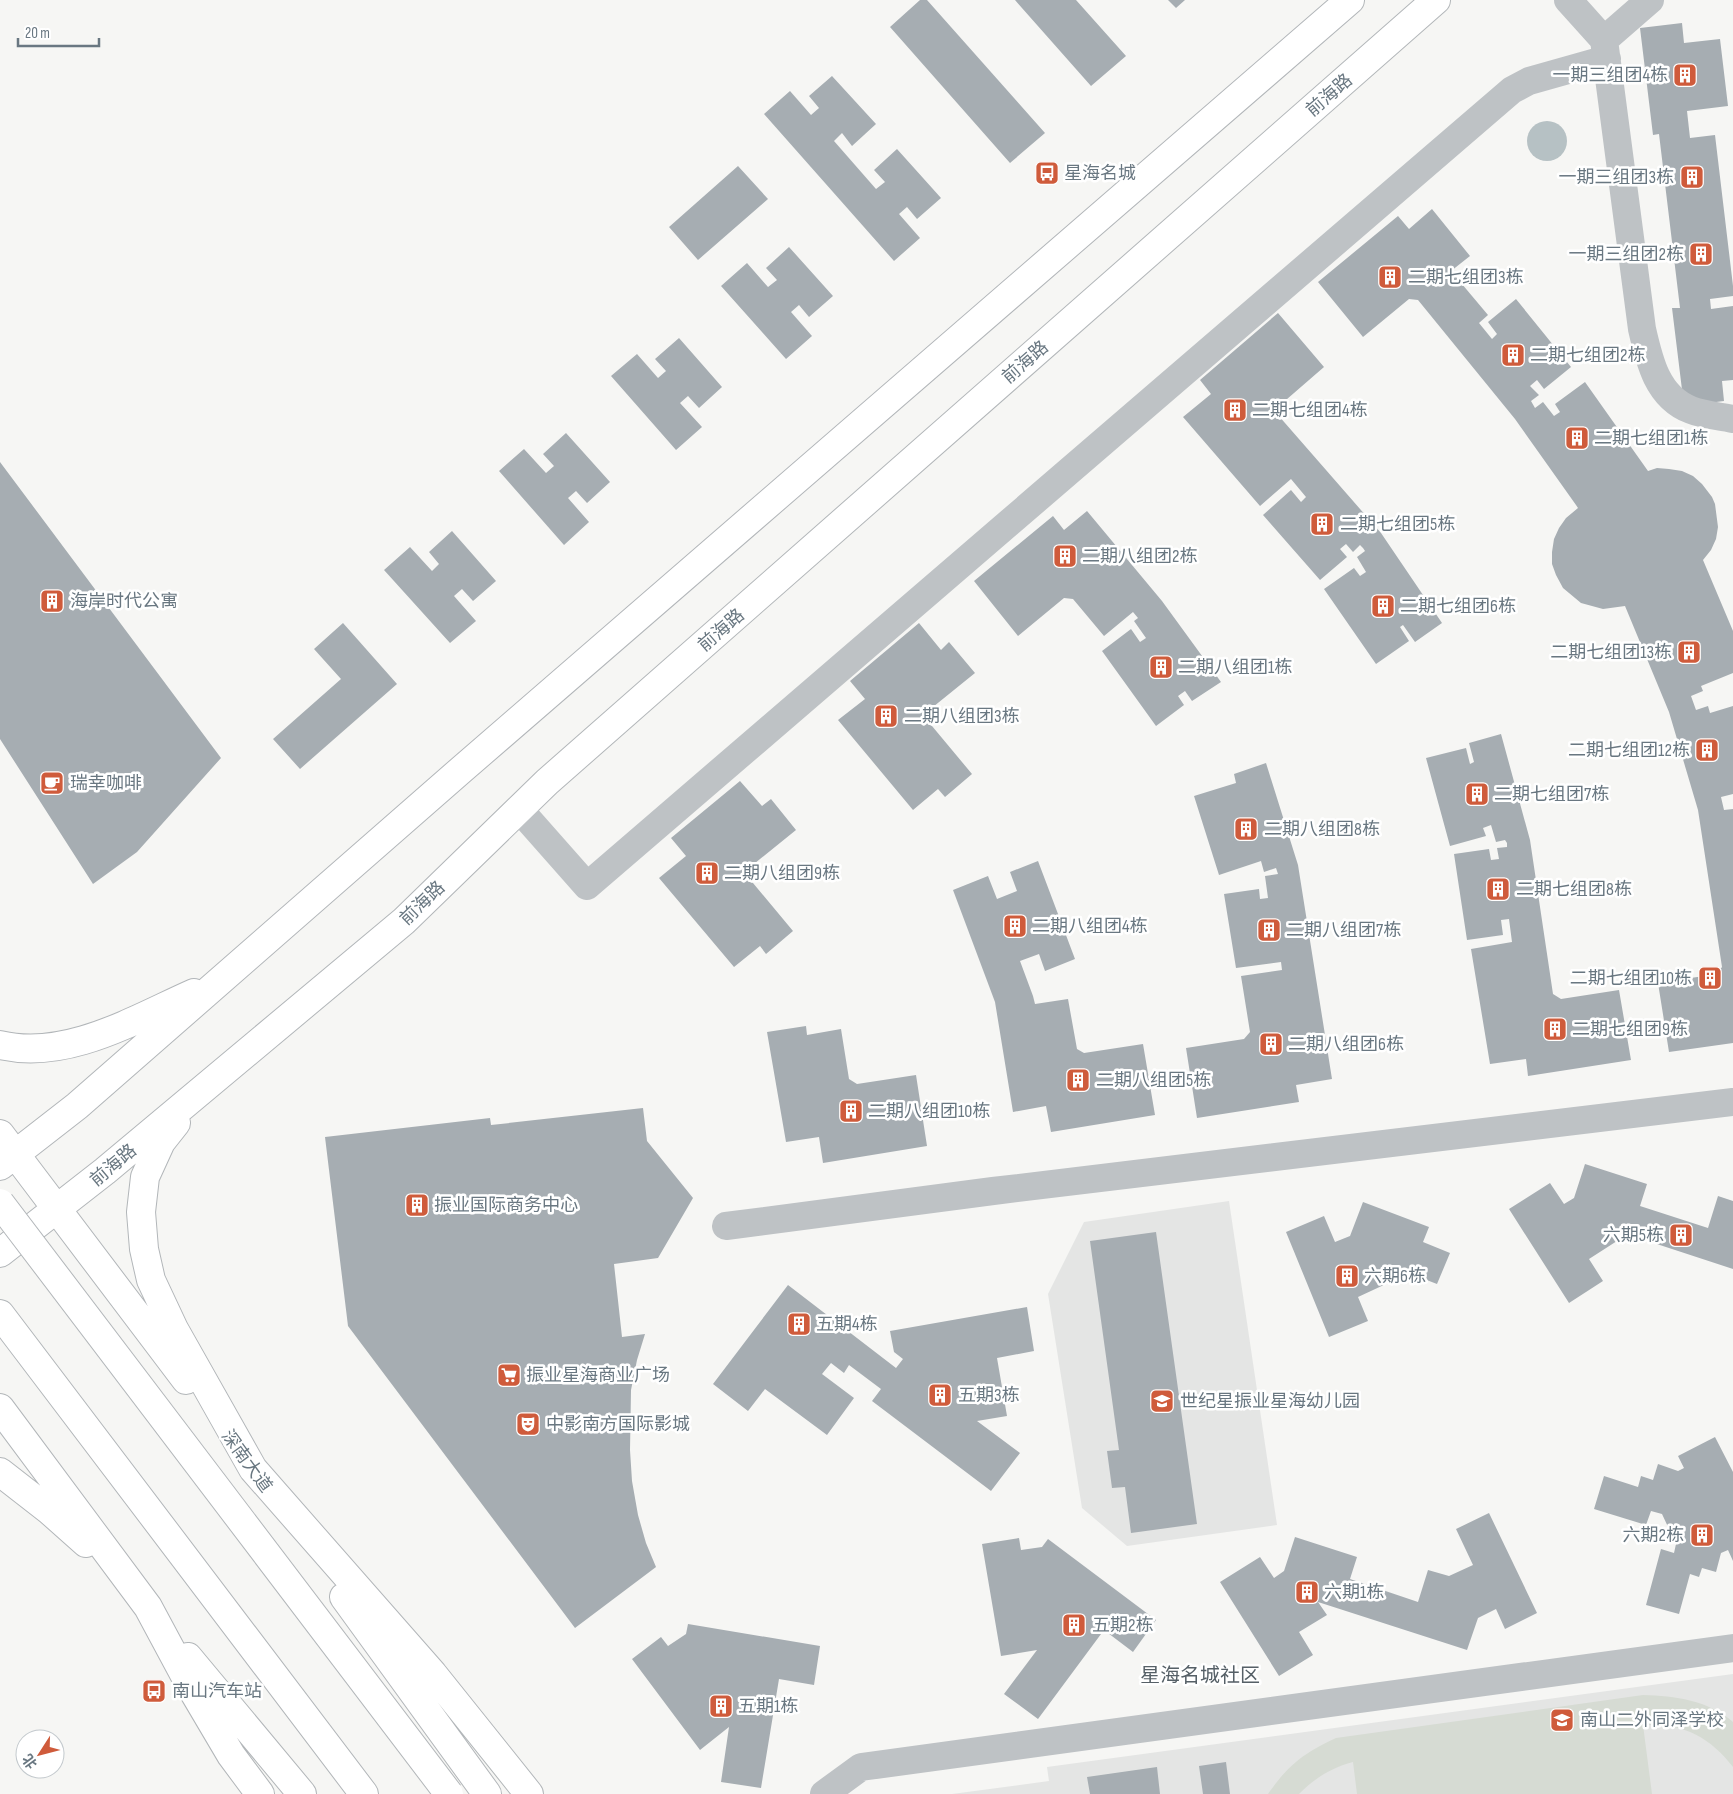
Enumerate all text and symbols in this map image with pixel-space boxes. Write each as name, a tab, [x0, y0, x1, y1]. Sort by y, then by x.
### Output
scale bar	[18, 15, 99, 47]
text: 20 m	[25, 24, 50, 43]
building icon: 一期三组团4栋	[1672, 62, 1698, 88]
place label: 一期三组团4栋	[1552, 65, 1668, 86]
street label: 前海路	[1302, 70, 1357, 121]
bus stop icon: 星海名城	[1034, 160, 1060, 186]
place label: 星海名城	[1064, 163, 1136, 184]
building icon: 一期三组团3栋	[1679, 164, 1705, 190]
place label: 一期三组团3栋	[1558, 167, 1674, 188]
building icon: 一期三组团2栋	[1688, 241, 1714, 267]
place label: 一期三组团2栋	[1569, 244, 1684, 265]
building icon: 二期七组团3栋	[1377, 264, 1403, 290]
place label: 二期七组团3栋	[1408, 267, 1524, 288]
street label: 前海路	[998, 337, 1053, 388]
building icon: 二期七组团2栋	[1500, 342, 1526, 368]
place label: 二期七组团2栋	[1530, 345, 1645, 366]
building icon: 二期七组团4栋	[1222, 397, 1248, 423]
place label: 二期七组团4栋	[1252, 400, 1368, 421]
building icon: 二期七组团1栋	[1564, 425, 1590, 451]
place label: 二期七组团1栋	[1594, 428, 1708, 449]
building icon: 二期七组团5栋	[1309, 511, 1335, 537]
place label: 二期七组团5栋	[1340, 514, 1455, 535]
building icon: 二期八组团2栋	[1052, 543, 1078, 569]
place label: 二期八组团2栋	[1082, 546, 1197, 567]
building icon: 海岸时代公寓	[39, 588, 65, 614]
place label: 海岸时代公寓	[70, 591, 178, 612]
building icon: 二期七组团6栋	[1370, 593, 1396, 619]
place label: 二期七组团6栋	[1400, 596, 1516, 617]
street label: 前海路	[694, 605, 749, 656]
building icon: 二期七组团13栋	[1676, 639, 1702, 665]
place label: 二期七组团13栋	[1550, 642, 1672, 663]
building icon: 二期八组团1栋	[1148, 654, 1174, 680]
place label: 二期八组团1栋	[1178, 657, 1292, 678]
building icon: 二期八组团3栋	[873, 703, 899, 729]
place label: 二期八组团3栋	[904, 706, 1020, 727]
building icon: 二期七组团12栋	[1694, 737, 1720, 763]
place label: 二期七组团12栋	[1568, 740, 1690, 761]
cafe icon: 瑞幸咖啡	[39, 770, 65, 796]
place label: 瑞幸咖啡	[70, 773, 142, 794]
building icon: 二期七组团7栋	[1464, 781, 1490, 807]
place label: 二期七组团7栋	[1494, 784, 1609, 805]
building icon: 二期八组团8栋	[1233, 816, 1259, 842]
place label: 二期八组团8栋	[1264, 819, 1380, 840]
building icon: 二期八组团9栋	[694, 860, 720, 886]
place label: 二期八组团9栋	[724, 863, 840, 884]
building icon: 二期七组团8栋	[1485, 876, 1511, 902]
street label: 前海路	[396, 877, 449, 930]
place label: 二期七组团8栋	[1516, 879, 1632, 900]
building icon: 二期八组团4栋	[1002, 913, 1028, 939]
place label: 二期八组团4栋	[1032, 916, 1148, 937]
building icon: 二期八组团7栋	[1256, 917, 1282, 943]
place label: 二期八组团7栋	[1286, 920, 1401, 941]
building icon: 二期七组团10栋	[1697, 965, 1723, 991]
place label: 二期七组团10栋	[1570, 968, 1692, 989]
building icon: 二期七组团9栋	[1542, 1016, 1568, 1042]
place label: 二期七组团9栋	[1572, 1019, 1688, 1040]
building icon: 二期八组团6栋	[1258, 1031, 1284, 1057]
place label: 二期八组团6栋	[1288, 1034, 1404, 1055]
building icon: 二期八组团5栋	[1065, 1067, 1091, 1093]
place label: 二期八组团5栋	[1096, 1070, 1211, 1091]
building icon: 二期八组团10栋	[838, 1098, 864, 1124]
place label: 二期八组团10栋	[868, 1101, 990, 1122]
street label: 前海路	[86, 1140, 141, 1191]
building icon: 振业国际商务中心	[404, 1192, 430, 1218]
place label: 振业国际商务中心	[434, 1195, 578, 1216]
building icon: 六期5栋	[1668, 1222, 1694, 1248]
place label: 六期5栋	[1603, 1225, 1664, 1246]
building icon: 六期6栋	[1334, 1263, 1360, 1289]
place label: 六期6栋	[1364, 1266, 1426, 1287]
building icon: 五期4栋	[786, 1311, 812, 1337]
place label: 五期4栋	[816, 1314, 878, 1335]
supermarket icon: 振业星海商业广场	[496, 1362, 522, 1388]
place label: 振业星海商业广场	[526, 1365, 670, 1386]
building icon: 五期3栋	[927, 1382, 953, 1408]
place label: 五期3栋	[958, 1385, 1020, 1406]
school or university icon: 世纪星振业星海幼儿园	[1149, 1388, 1175, 1414]
place label: 世纪星振业星海幼儿园	[1180, 1391, 1360, 1412]
theatre icon: 中影南方国际影城	[515, 1411, 541, 1437]
place label: 中影南方国际影城	[546, 1414, 690, 1435]
street label: 深南大道	[217, 1426, 276, 1497]
building icon: 六期2栋	[1689, 1522, 1715, 1548]
place label: 六期2栋	[1623, 1525, 1684, 1546]
building icon: 六期1栋	[1294, 1579, 1320, 1605]
place label: 六期1栋	[1324, 1582, 1384, 1603]
building icon: 五期2栋	[1061, 1612, 1087, 1638]
place label: 五期2栋	[1092, 1615, 1153, 1636]
district label: 星海名城社区	[1140, 1664, 1260, 1688]
bus stop icon: 南山汽车站	[141, 1678, 167, 1704]
place label: 南山汽车站	[172, 1681, 262, 1702]
building icon: 五期1栋	[708, 1693, 734, 1719]
place label: 五期1栋	[738, 1696, 798, 1717]
school or university icon: 南山二外同泽学校	[1549, 1707, 1575, 1733]
place label: 南山二外同泽学校	[1580, 1710, 1724, 1731]
north arrow	[15, 1729, 65, 1779]
text: 北	[19, 1751, 41, 1772]

